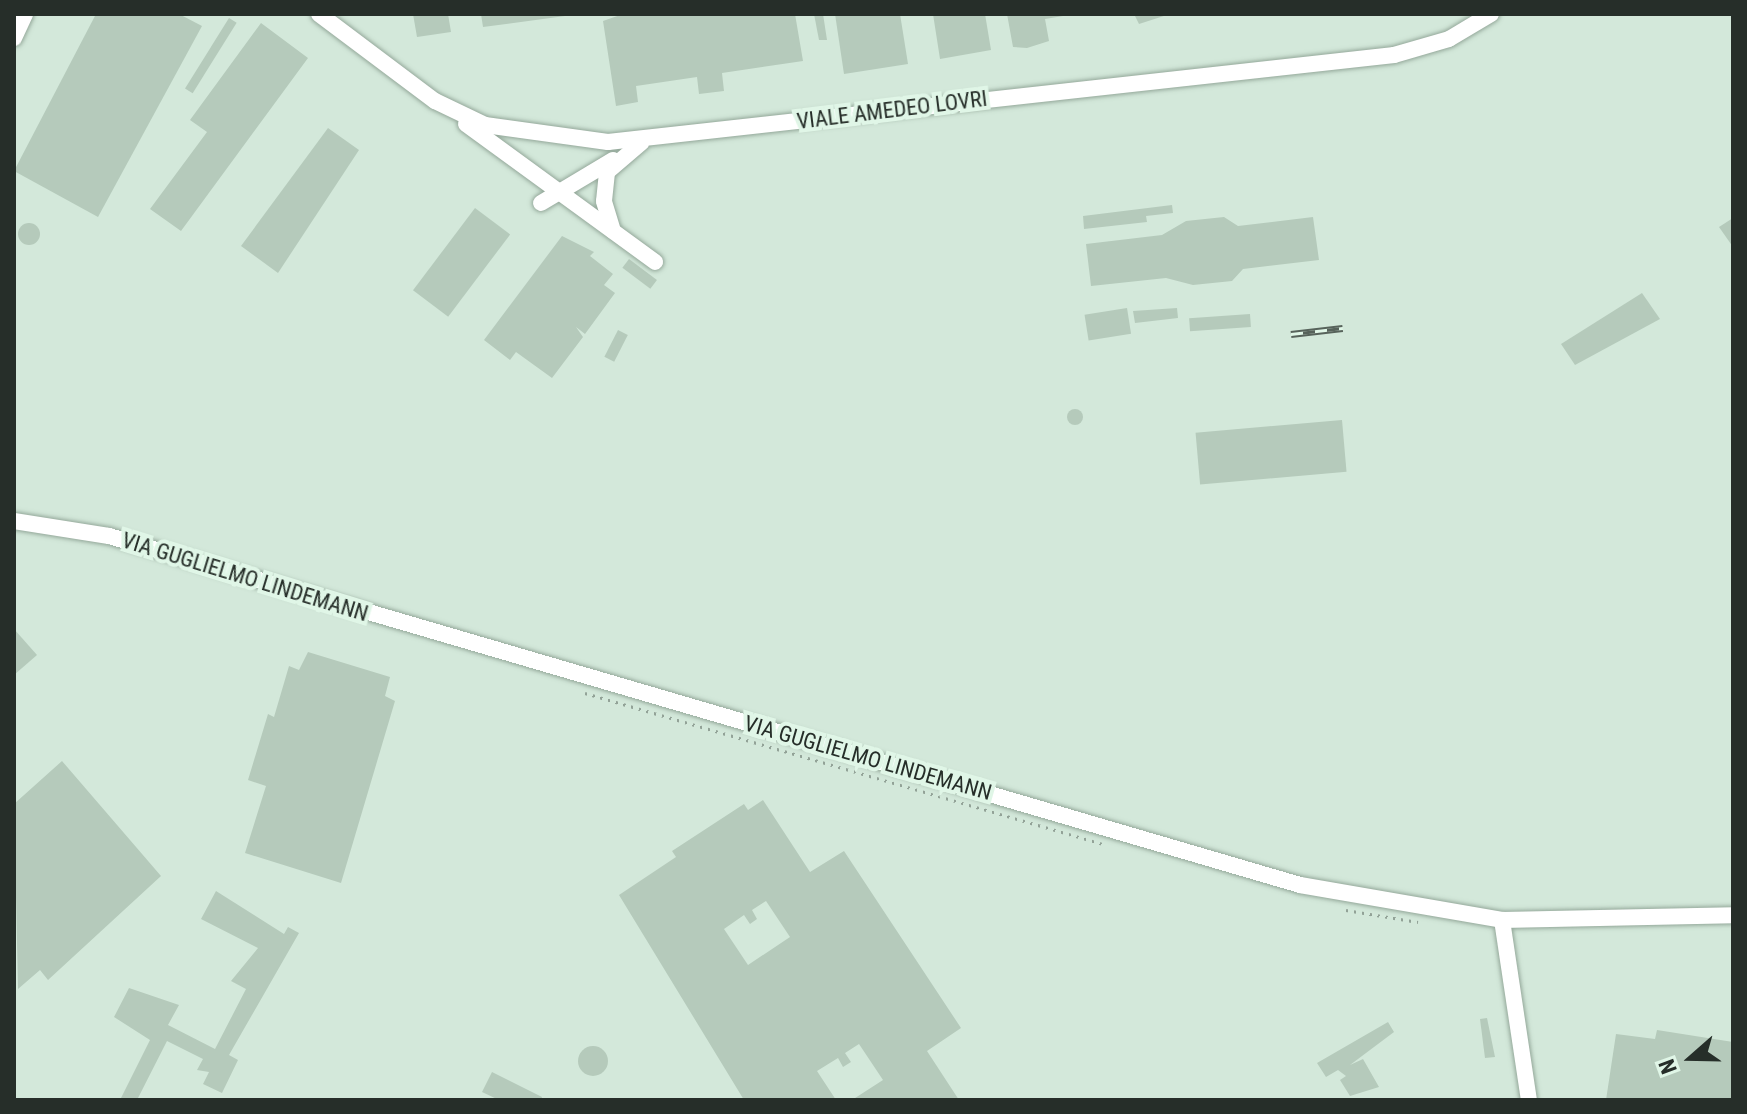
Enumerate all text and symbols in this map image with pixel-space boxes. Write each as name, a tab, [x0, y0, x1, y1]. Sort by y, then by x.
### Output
street label: VIALE AMEDEO LOVRI	[795, 85, 989, 135]
street label: VIA GUGLIELMO LINDEMANN	[119, 527, 371, 627]
street label: VIA GUGLIELMO LINDEMANN	[741, 710, 995, 806]
north arrow	[1651, 1018, 1731, 1098]
text: N	[1654, 1056, 1682, 1077]

